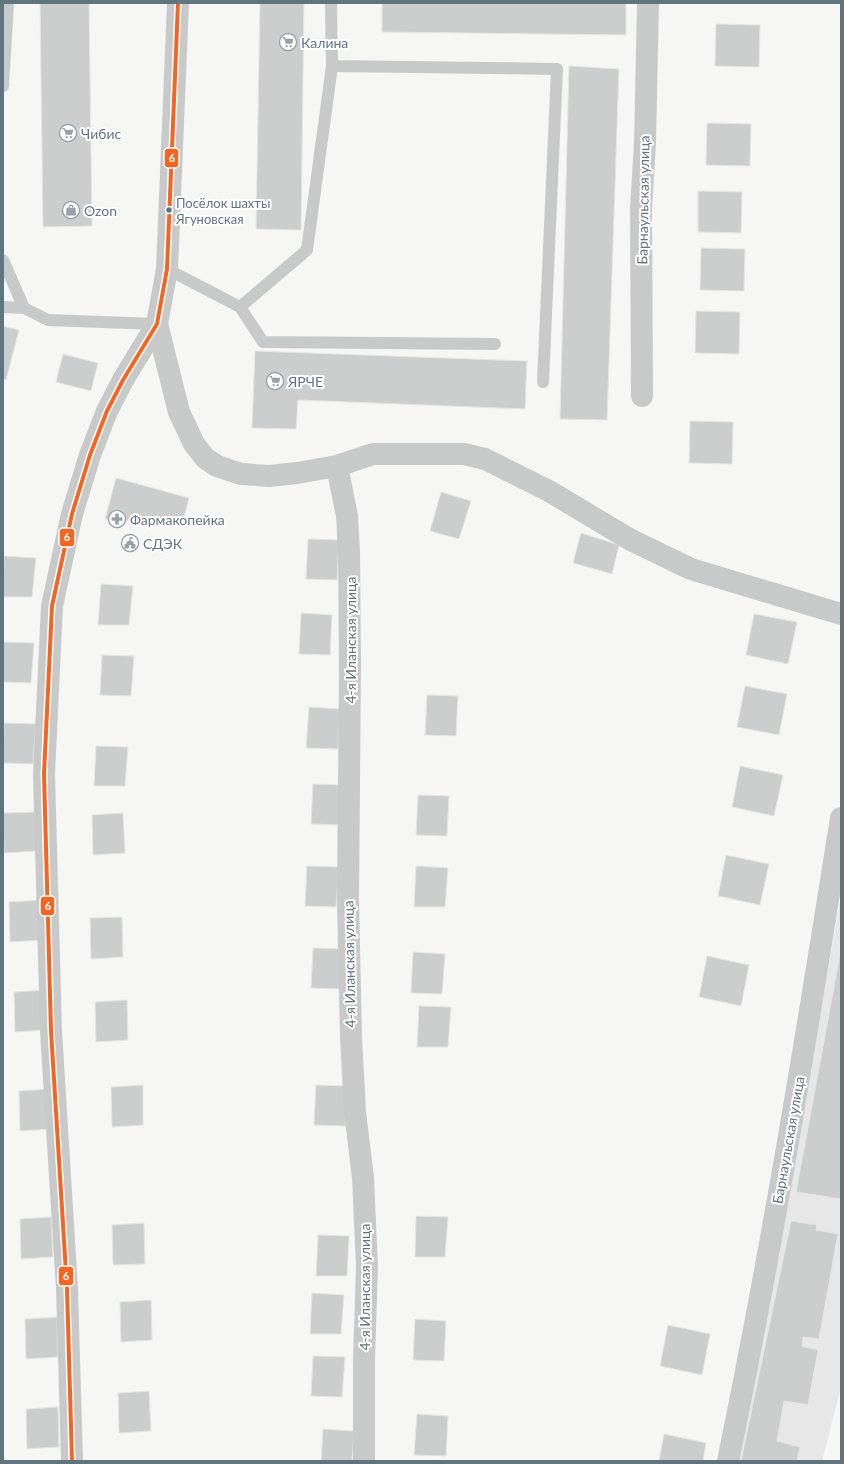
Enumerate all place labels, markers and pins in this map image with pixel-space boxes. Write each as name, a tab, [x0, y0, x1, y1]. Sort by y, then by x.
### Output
supermarket icon: Калина	[278, 32, 298, 52]
place label: Калина	[301, 34, 348, 51]
supermarket icon: Чибис	[58, 123, 78, 143]
place label: Чибис	[81, 125, 121, 142]
place label: Посёлок шахты Ягуновская	[175, 195, 270, 227]
shop icon: Ozon	[61, 200, 81, 220]
place label: Ozon	[84, 202, 117, 219]
marker: Посёлок шахты Ягуновская	[164, 205, 174, 215]
supermarket icon: ЯРЧЕ	[265, 371, 285, 391]
place label: ЯРЧЕ	[287, 373, 323, 390]
pharmacy icon: Фармакопейка	[107, 509, 127, 529]
place label: Фармакопейка	[130, 511, 225, 528]
public building icon: СДЭК	[120, 533, 140, 553]
place label: СДЭК	[143, 535, 183, 552]

